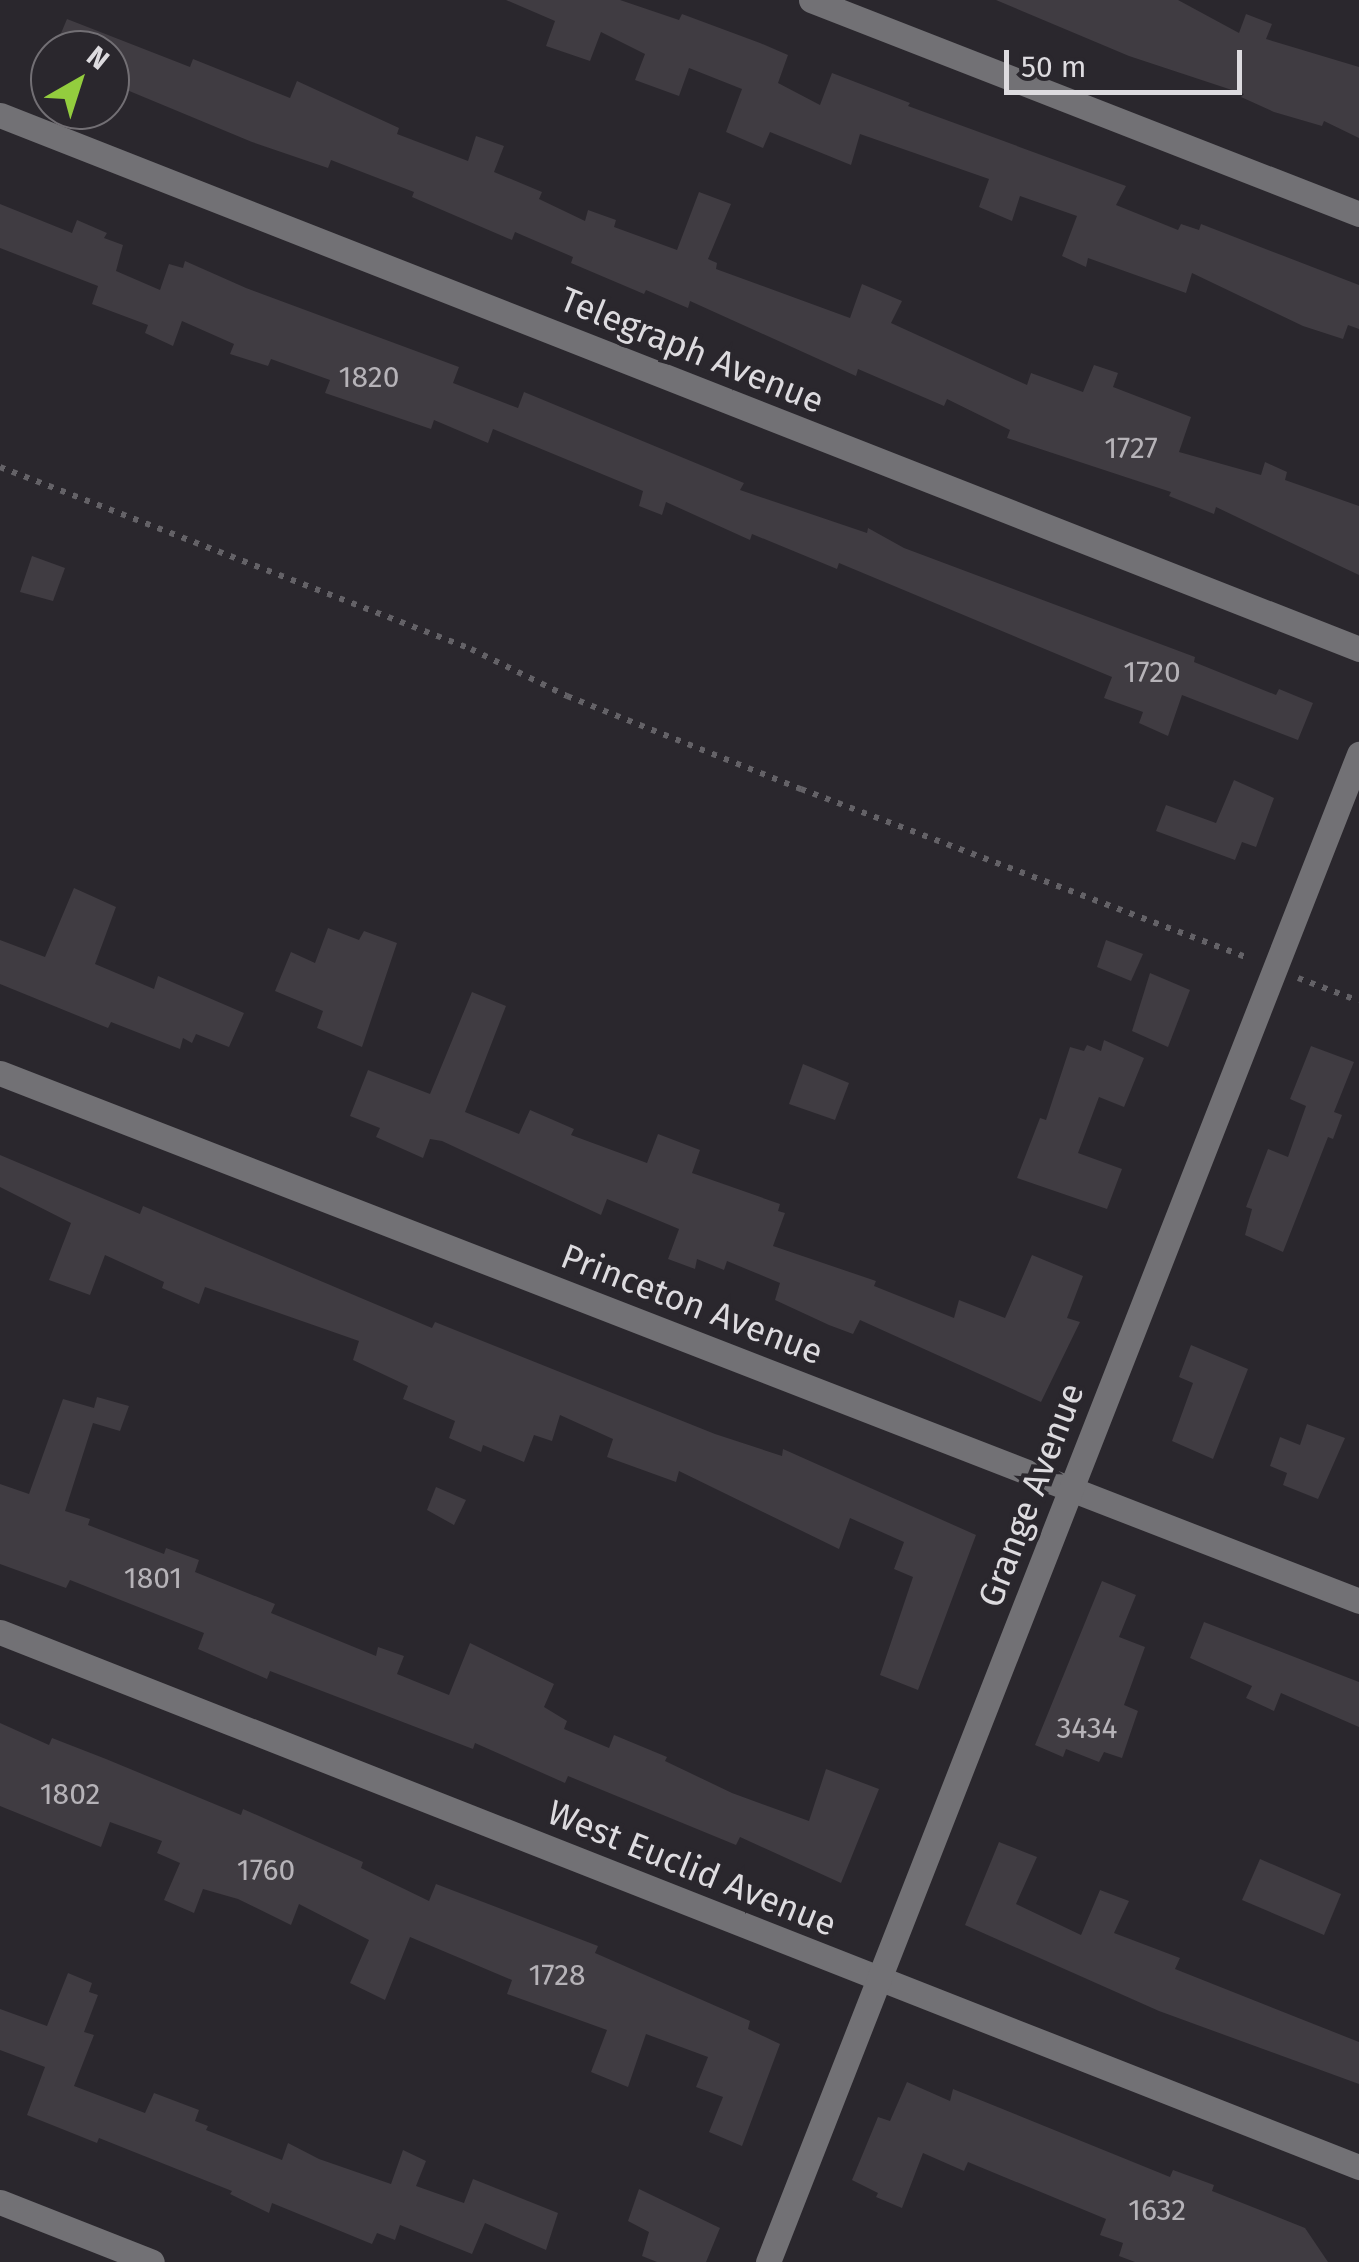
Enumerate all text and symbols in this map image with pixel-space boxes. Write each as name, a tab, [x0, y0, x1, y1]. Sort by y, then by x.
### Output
north arrow	[30, 30, 130, 130]
scale bar	[1009, 30, 1246, 92]
text: N	[80, 39, 116, 77]
text: 50 m	[1021, 49, 1086, 85]
street label: Telegraph Avenue	[554, 278, 830, 422]
house number: 1820	[339, 359, 399, 395]
house number: 1727	[1104, 430, 1158, 466]
house number: 1720	[1123, 654, 1181, 690]
street label: Princeton Avenue	[555, 1235, 829, 1373]
street label: Grange Avenue	[969, 1377, 1093, 1613]
house number: 1801	[124, 1560, 182, 1596]
house number: 3434	[1056, 1710, 1118, 1746]
house number: 1802	[40, 1776, 100, 1812]
street label: West Euclid Avenue	[541, 1791, 843, 1945]
house number: 1760	[237, 1852, 295, 1888]
house number: 1728	[528, 1957, 586, 1993]
house number: 1632	[1128, 2192, 1186, 2228]

